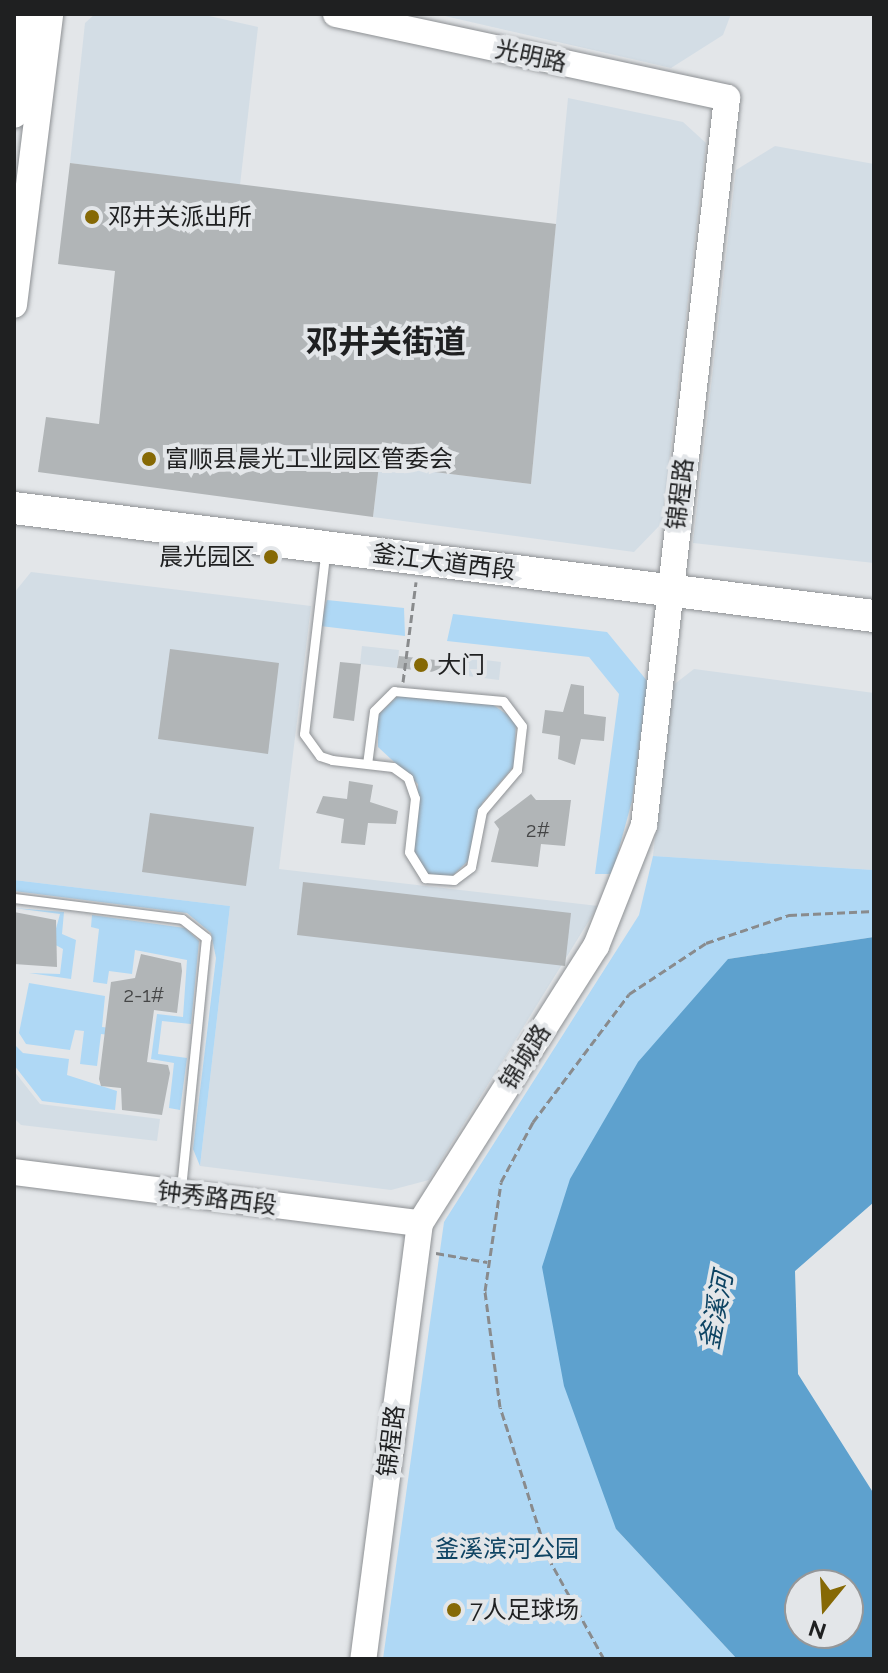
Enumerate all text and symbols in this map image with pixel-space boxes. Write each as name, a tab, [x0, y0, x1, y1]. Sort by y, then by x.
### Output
street label: 光明路	[493, 34, 569, 78]
place label: 邓井关派出所	[108, 203, 252, 231]
marker: 邓井关派出所	[83, 208, 101, 226]
district label: 邓井关街道	[306, 323, 466, 361]
place label: 富顺县晨光工业园区管委会	[165, 445, 453, 473]
marker: 富顺县晨光工业园区管委会	[140, 450, 158, 468]
street label: 锦程路	[661, 457, 699, 531]
street label: 釜江大道西段	[371, 539, 517, 585]
place label: 晨光园区	[159, 543, 255, 571]
marker: 晨光园区	[262, 548, 280, 566]
place label: 大门	[437, 651, 485, 679]
marker: 大门	[412, 656, 430, 674]
house number: 2#	[526, 818, 550, 842]
house number: 2-1#	[124, 983, 164, 1007]
street label: 锦城路	[494, 1019, 556, 1095]
street label: 钟秀路西段	[156, 1176, 278, 1220]
water label: 釜溪河	[694, 1270, 740, 1352]
street label: 锦程路	[372, 1404, 410, 1478]
park label: 釜溪滨河公园	[435, 1535, 579, 1563]
north arrow	[784, 1569, 864, 1649]
place label: 7人足球场	[470, 1596, 579, 1624]
marker: 7人足球场	[445, 1601, 463, 1619]
text: N	[805, 1615, 829, 1645]

